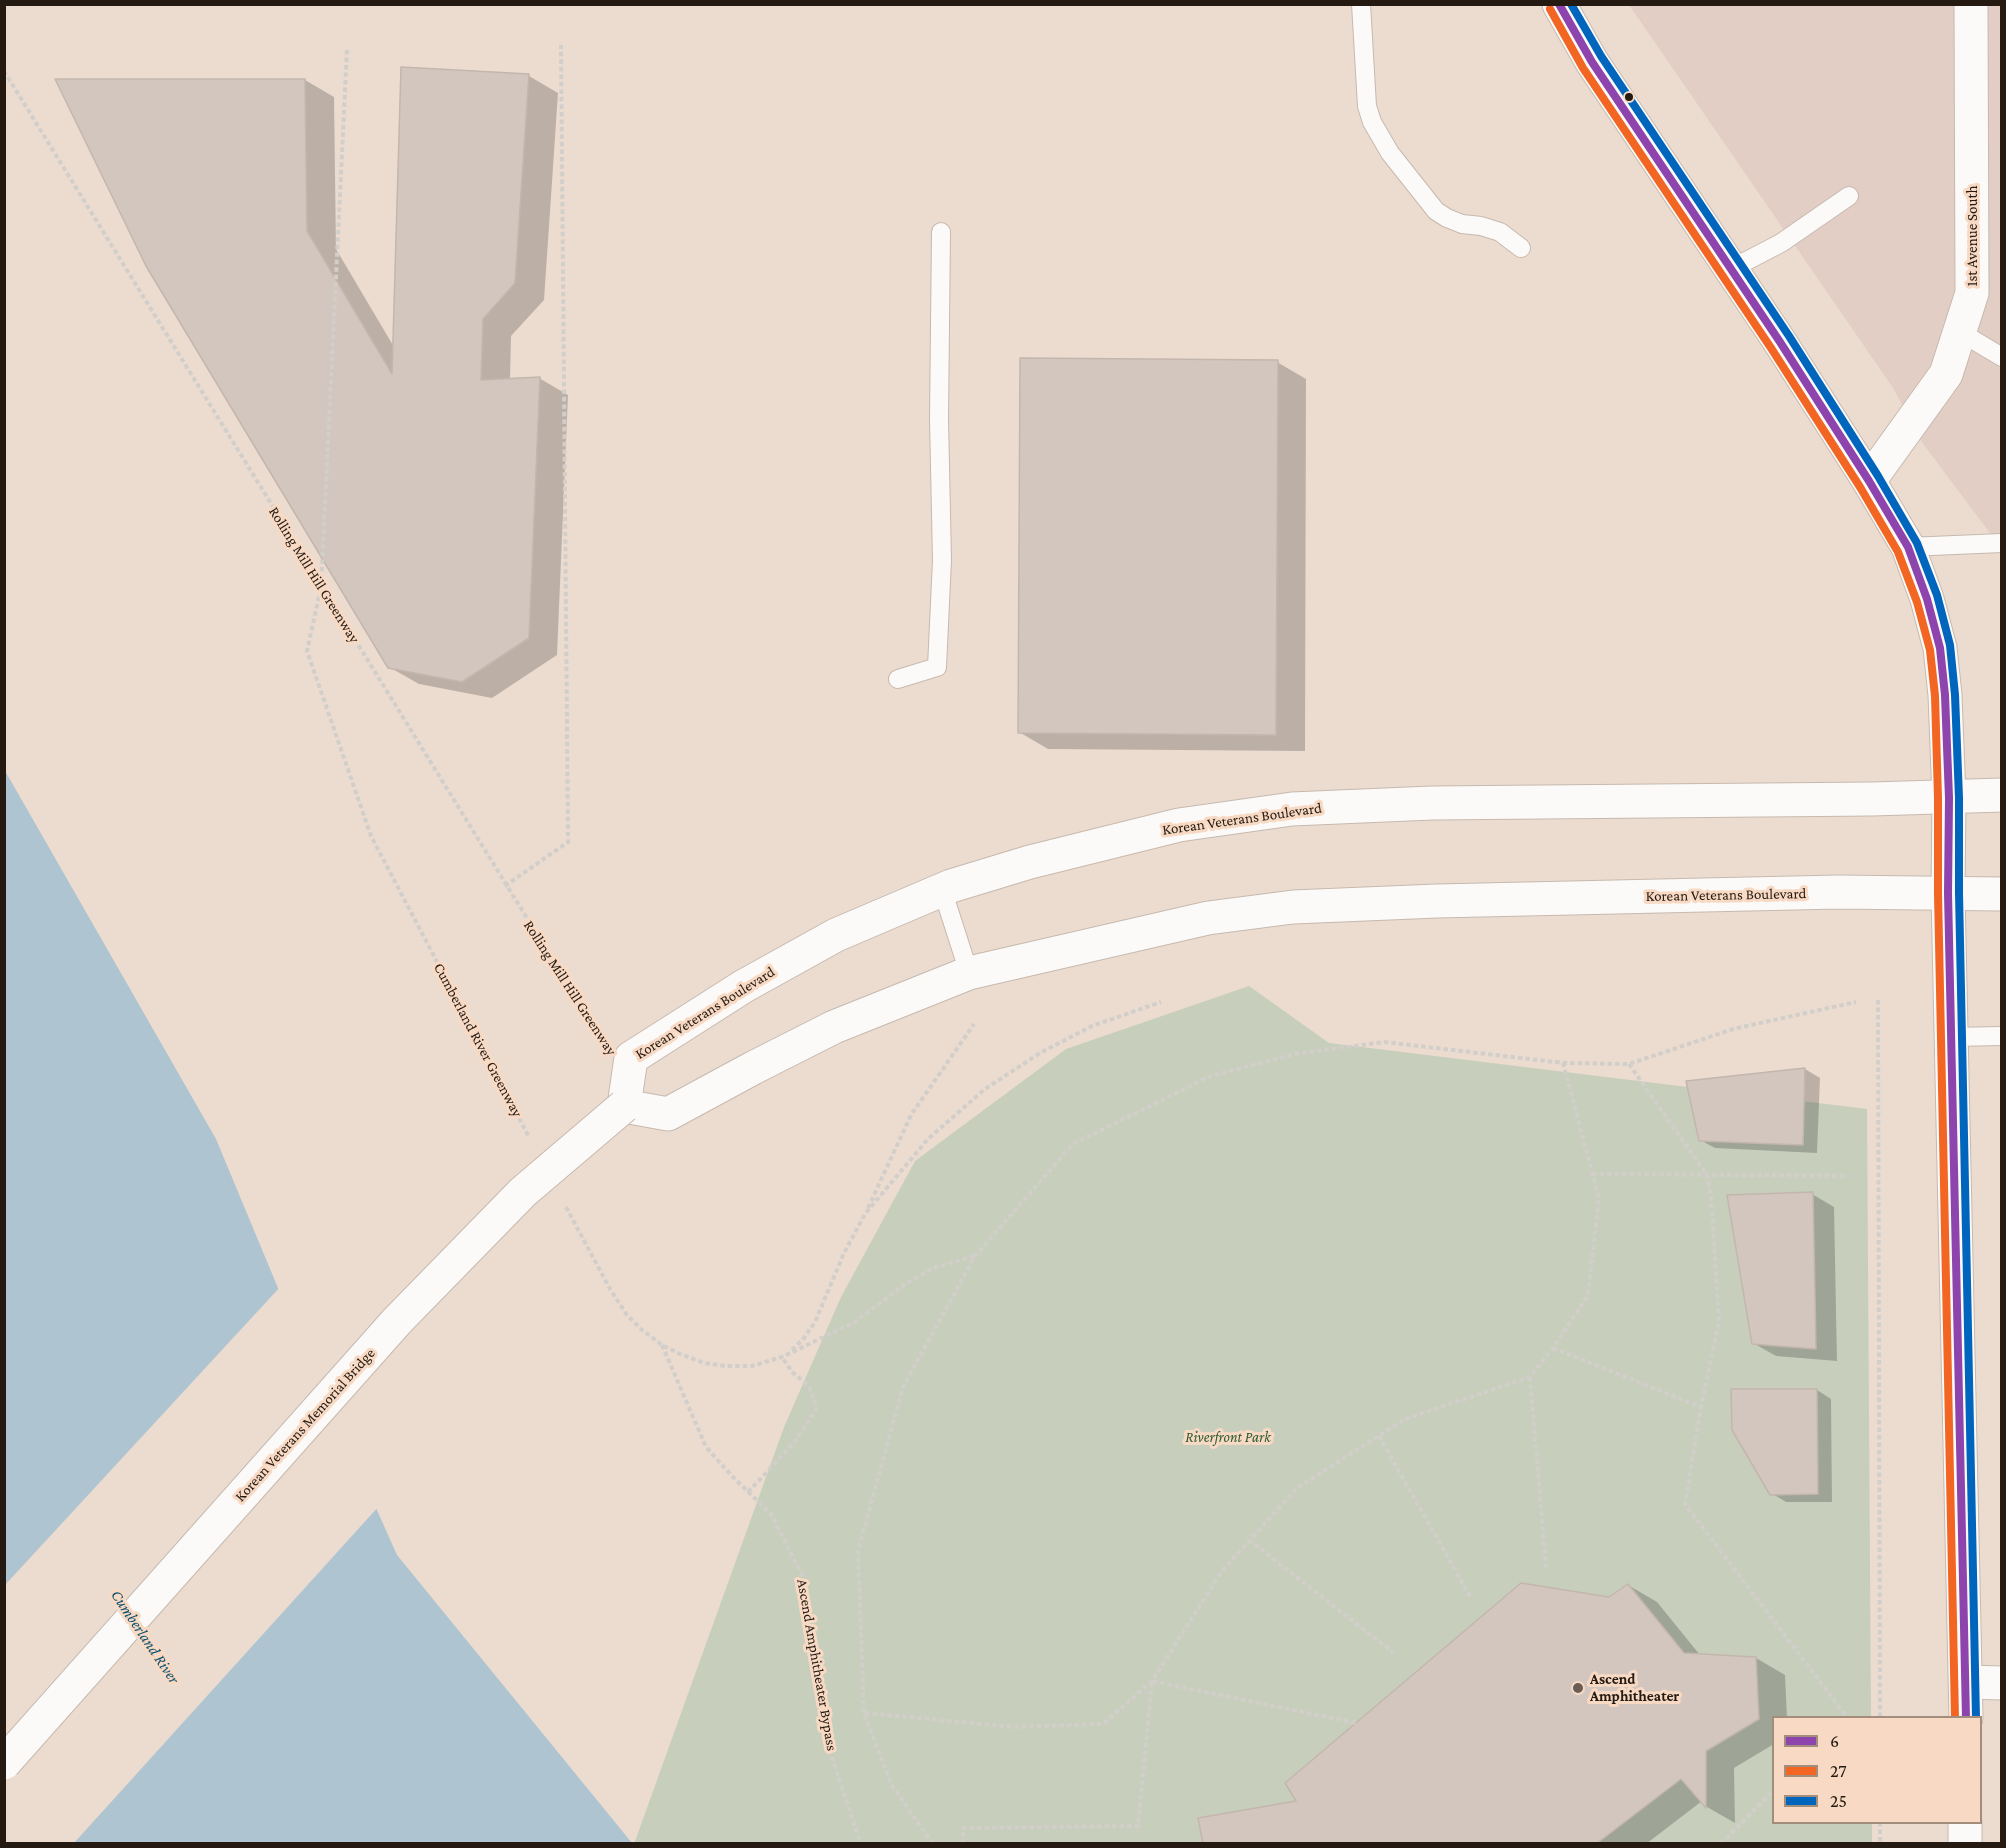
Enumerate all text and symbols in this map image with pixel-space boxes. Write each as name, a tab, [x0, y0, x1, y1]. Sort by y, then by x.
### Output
unlabelled marker	[1623, 91, 1635, 103]
street label: 1st Avenue South	[1963, 185, 1981, 287]
street label: Rolling Mill Hill Greenway	[265, 503, 363, 647]
street label: Korean Veterans Boulevard	[1161, 799, 1323, 839]
street label: Korean Veterans Boulevard	[1645, 885, 1807, 905]
street label: Rolling Mill Hill Greenway	[520, 917, 620, 1059]
street label: Cumberland River Greenway	[430, 960, 526, 1120]
street label: Korean Veterans Boulevard	[632, 963, 778, 1063]
street label: Korean Veterans Memorial Bridge	[231, 1344, 379, 1506]
park label: Riverfront Park	[1185, 1428, 1271, 1446]
street label: Ascend Amphitheater Bypass	[793, 1578, 841, 1752]
water label: Cumberland River	[107, 1586, 183, 1688]
place label: Ascend Amphitheater	[1590, 1670, 1679, 1705]
marker: Ascend Amphitheater	[1571, 1681, 1585, 1695]
legend	[1772, 1716, 1982, 1824]
text: 6	[1830, 1731, 1839, 1751]
text: 27	[1830, 1761, 1847, 1781]
text: 25	[1830, 1791, 1847, 1811]

